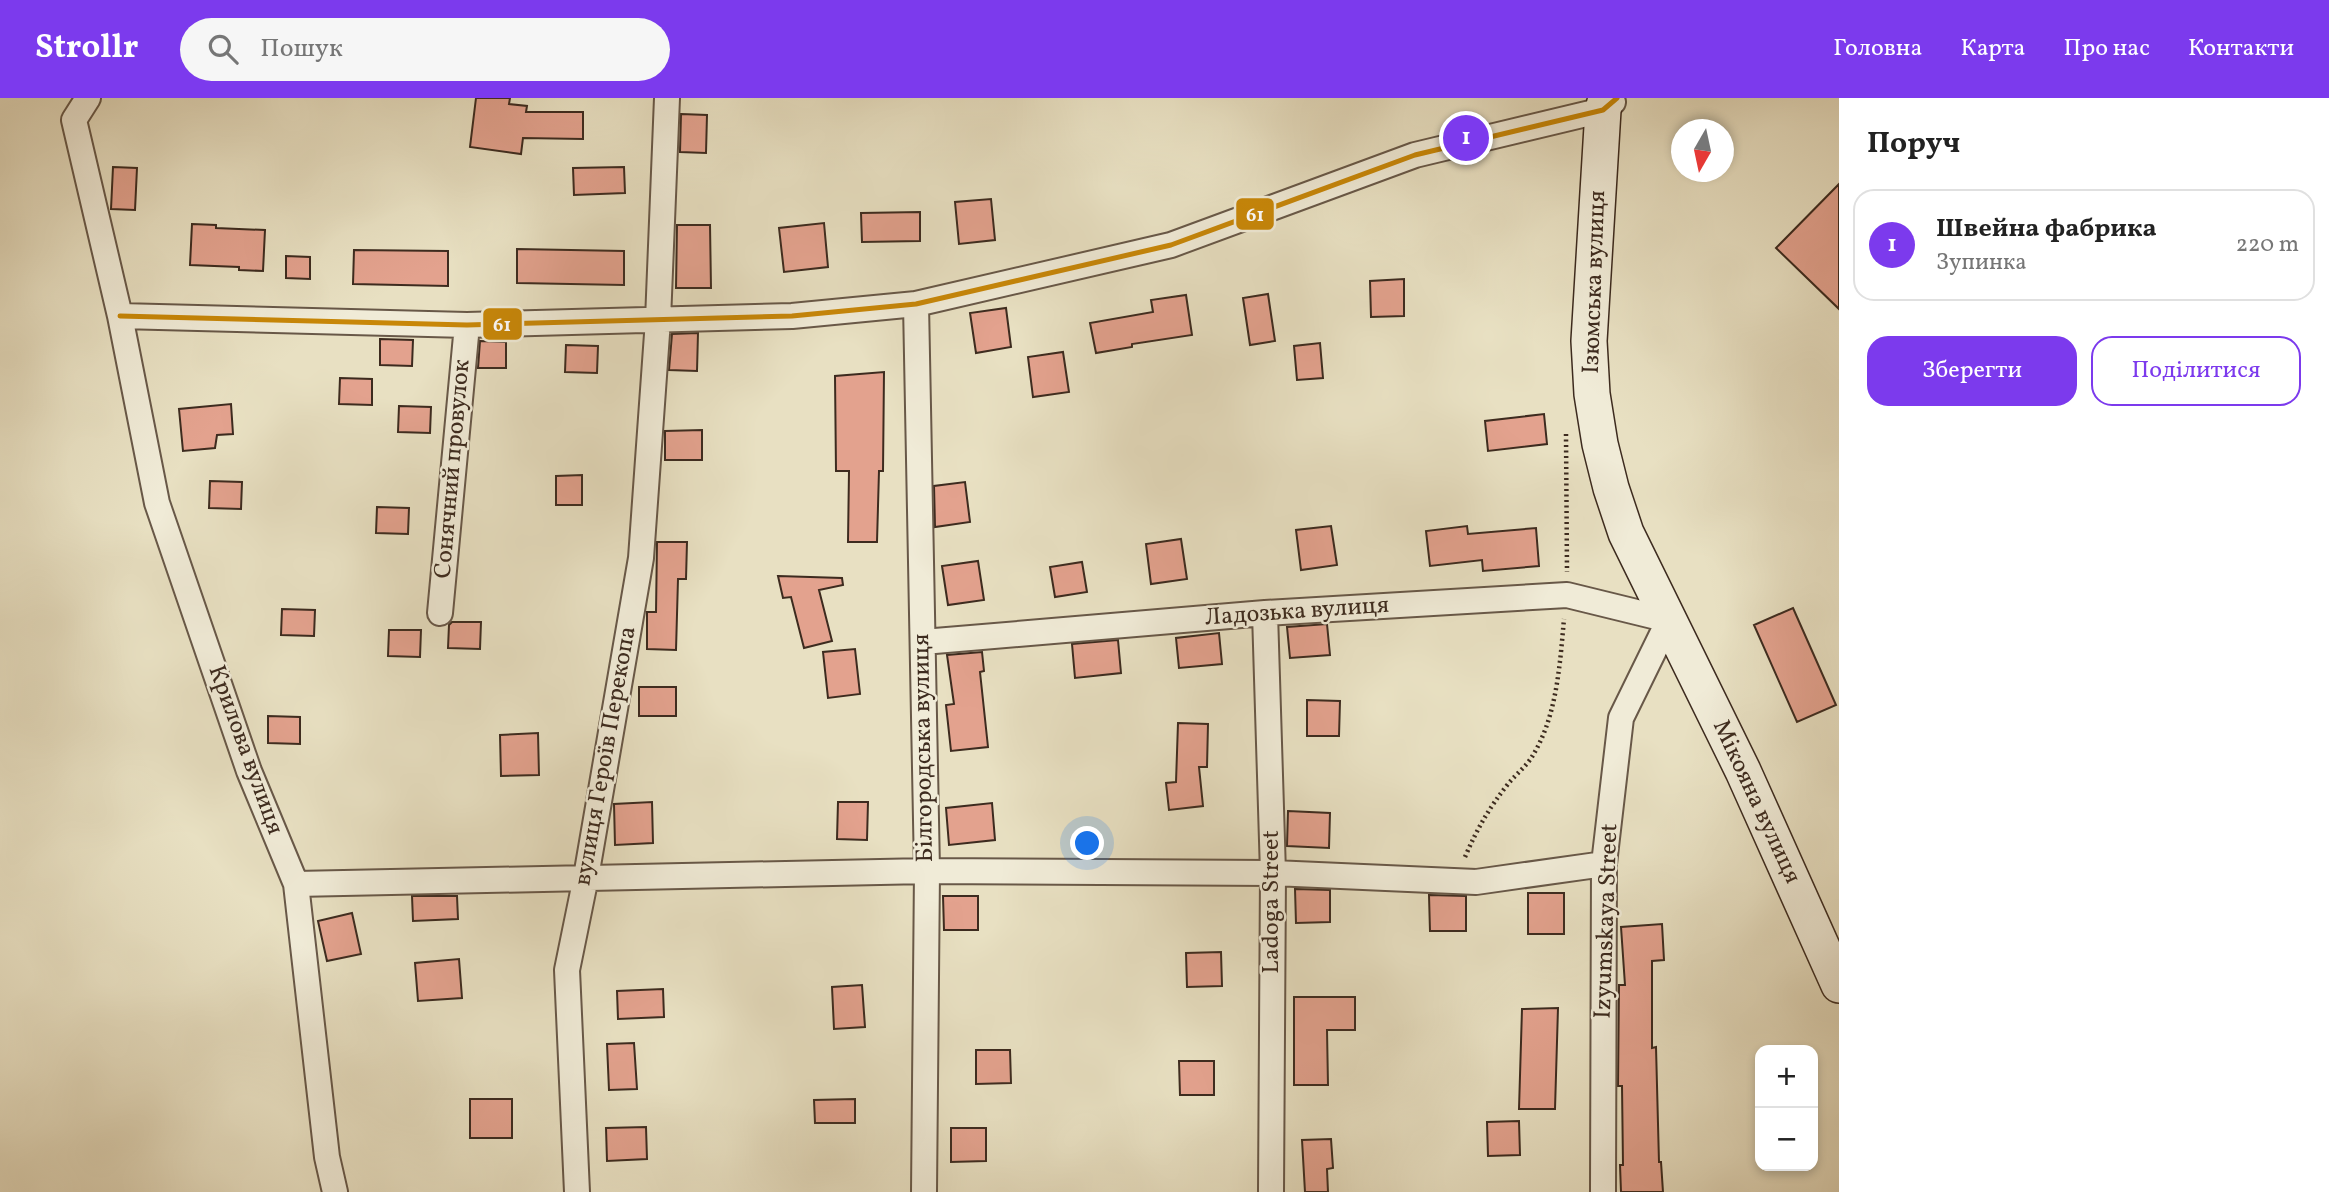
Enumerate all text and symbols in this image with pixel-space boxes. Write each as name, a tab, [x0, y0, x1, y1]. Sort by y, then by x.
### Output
search box	[180, 18, 670, 81]
text: Strollr	[35, 26, 138, 72]
icon: search	[204, 30, 242, 68]
text: Пошук	[260, 31, 343, 67]
text: Головна	[1833, 32, 1922, 66]
text: Карта	[1960, 32, 2026, 66]
text: Про нас	[2064, 32, 2150, 66]
text: Контакти	[2188, 32, 2294, 66]
pin: 1	[1443, 112, 1489, 164]
north arrow	[1671, 119, 1734, 182]
text: Поруч	[1867, 123, 1960, 165]
street label: Ізюмська вулиця	[1575, 190, 1615, 374]
line badge: 61	[1235, 197, 1275, 231]
text: 61	[1246, 203, 1264, 229]
text: Швейна фабрика	[1936, 211, 2157, 247]
text: 1	[1887, 229, 1897, 261]
text: 220 m	[2236, 229, 2299, 261]
text: Зупинка	[1936, 247, 2027, 279]
line badge: 61	[482, 307, 523, 341]
text: 61	[493, 313, 511, 339]
button: Зберегти	[1867, 336, 2077, 406]
button: Поділитися	[2091, 336, 2301, 406]
street label: Сонячний провулок	[426, 358, 480, 580]
street label: Ладозька вулиця	[1204, 589, 1390, 635]
street label: вулиця Героїв Перекопа	[566, 624, 646, 888]
street label: Білгородська вулиця	[905, 633, 943, 863]
street label: Крилова вулиця	[199, 661, 291, 839]
street label: Мікояна вулиця	[1703, 715, 1809, 889]
street label: Izyumskaya Street	[1587, 823, 1627, 1019]
your location	[1070, 826, 1104, 860]
street label: Ladoga Street	[1255, 830, 1289, 974]
map controls	[1755, 1045, 1818, 1171]
button: +	[1755, 1045, 1818, 1108]
button: −	[1755, 1108, 1818, 1171]

